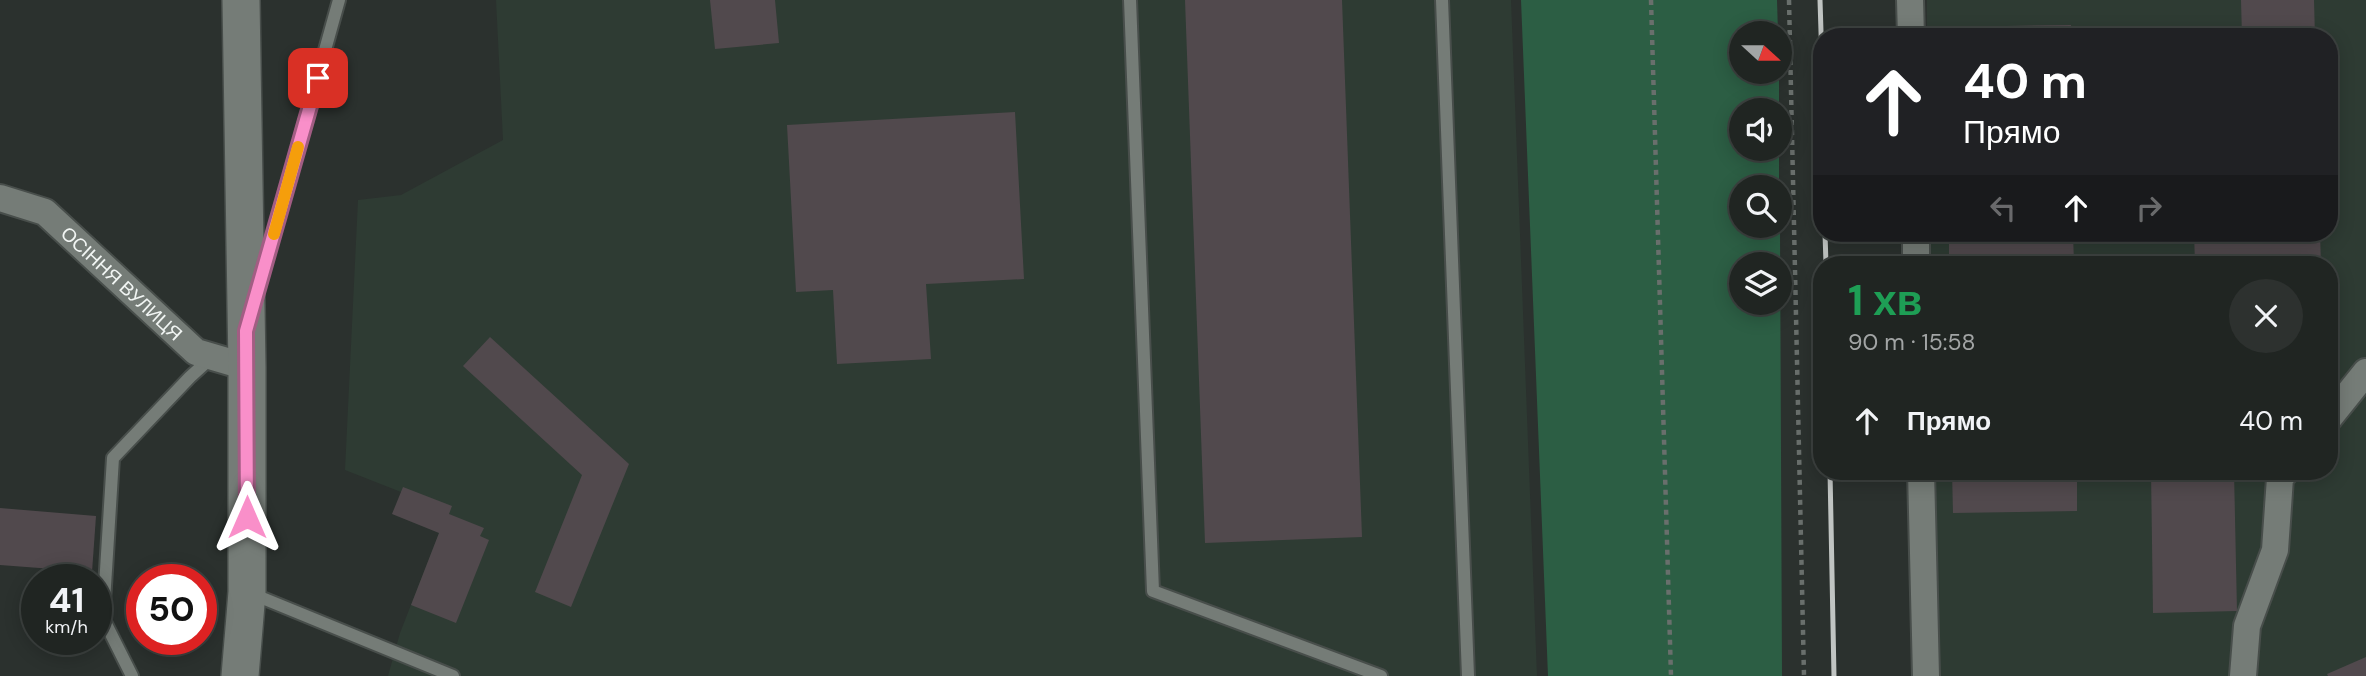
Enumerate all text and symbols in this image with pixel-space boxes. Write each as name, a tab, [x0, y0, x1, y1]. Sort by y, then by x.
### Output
north arrow	[1729, 21, 1792, 84]
map controls	[1729, 21, 1792, 315]
pin	[288, 48, 348, 108]
text: 40 m	[1963, 49, 2087, 113]
icon: ahead	[1848, 56, 1939, 147]
icon: arrive	[299, 59, 337, 97]
button: sound	[1729, 98, 1792, 161]
text: Прямо	[1963, 111, 2061, 153]
button: search	[1729, 175, 1792, 238]
icon: left	[1984, 189, 2022, 227]
icon: ahead	[2057, 189, 2095, 227]
icon: right	[2130, 189, 2168, 227]
street label: ОСІННЯ ВУЛИЦЯ	[56, 221, 188, 346]
button: layers	[1729, 252, 1792, 315]
text: 1 хв	[1848, 273, 1922, 328]
button: close	[2229, 279, 2303, 353]
text: 90 m · 15:58	[1848, 327, 1975, 357]
icon: ahead	[1848, 402, 1886, 440]
text: Прямо	[1907, 404, 1991, 438]
text: 40 m	[2239, 404, 2303, 438]
position arrow	[210, 480, 284, 554]
speed limit sign: 50	[126, 564, 217, 655]
text: 41	[49, 577, 84, 623]
text: km/h	[45, 615, 88, 639]

